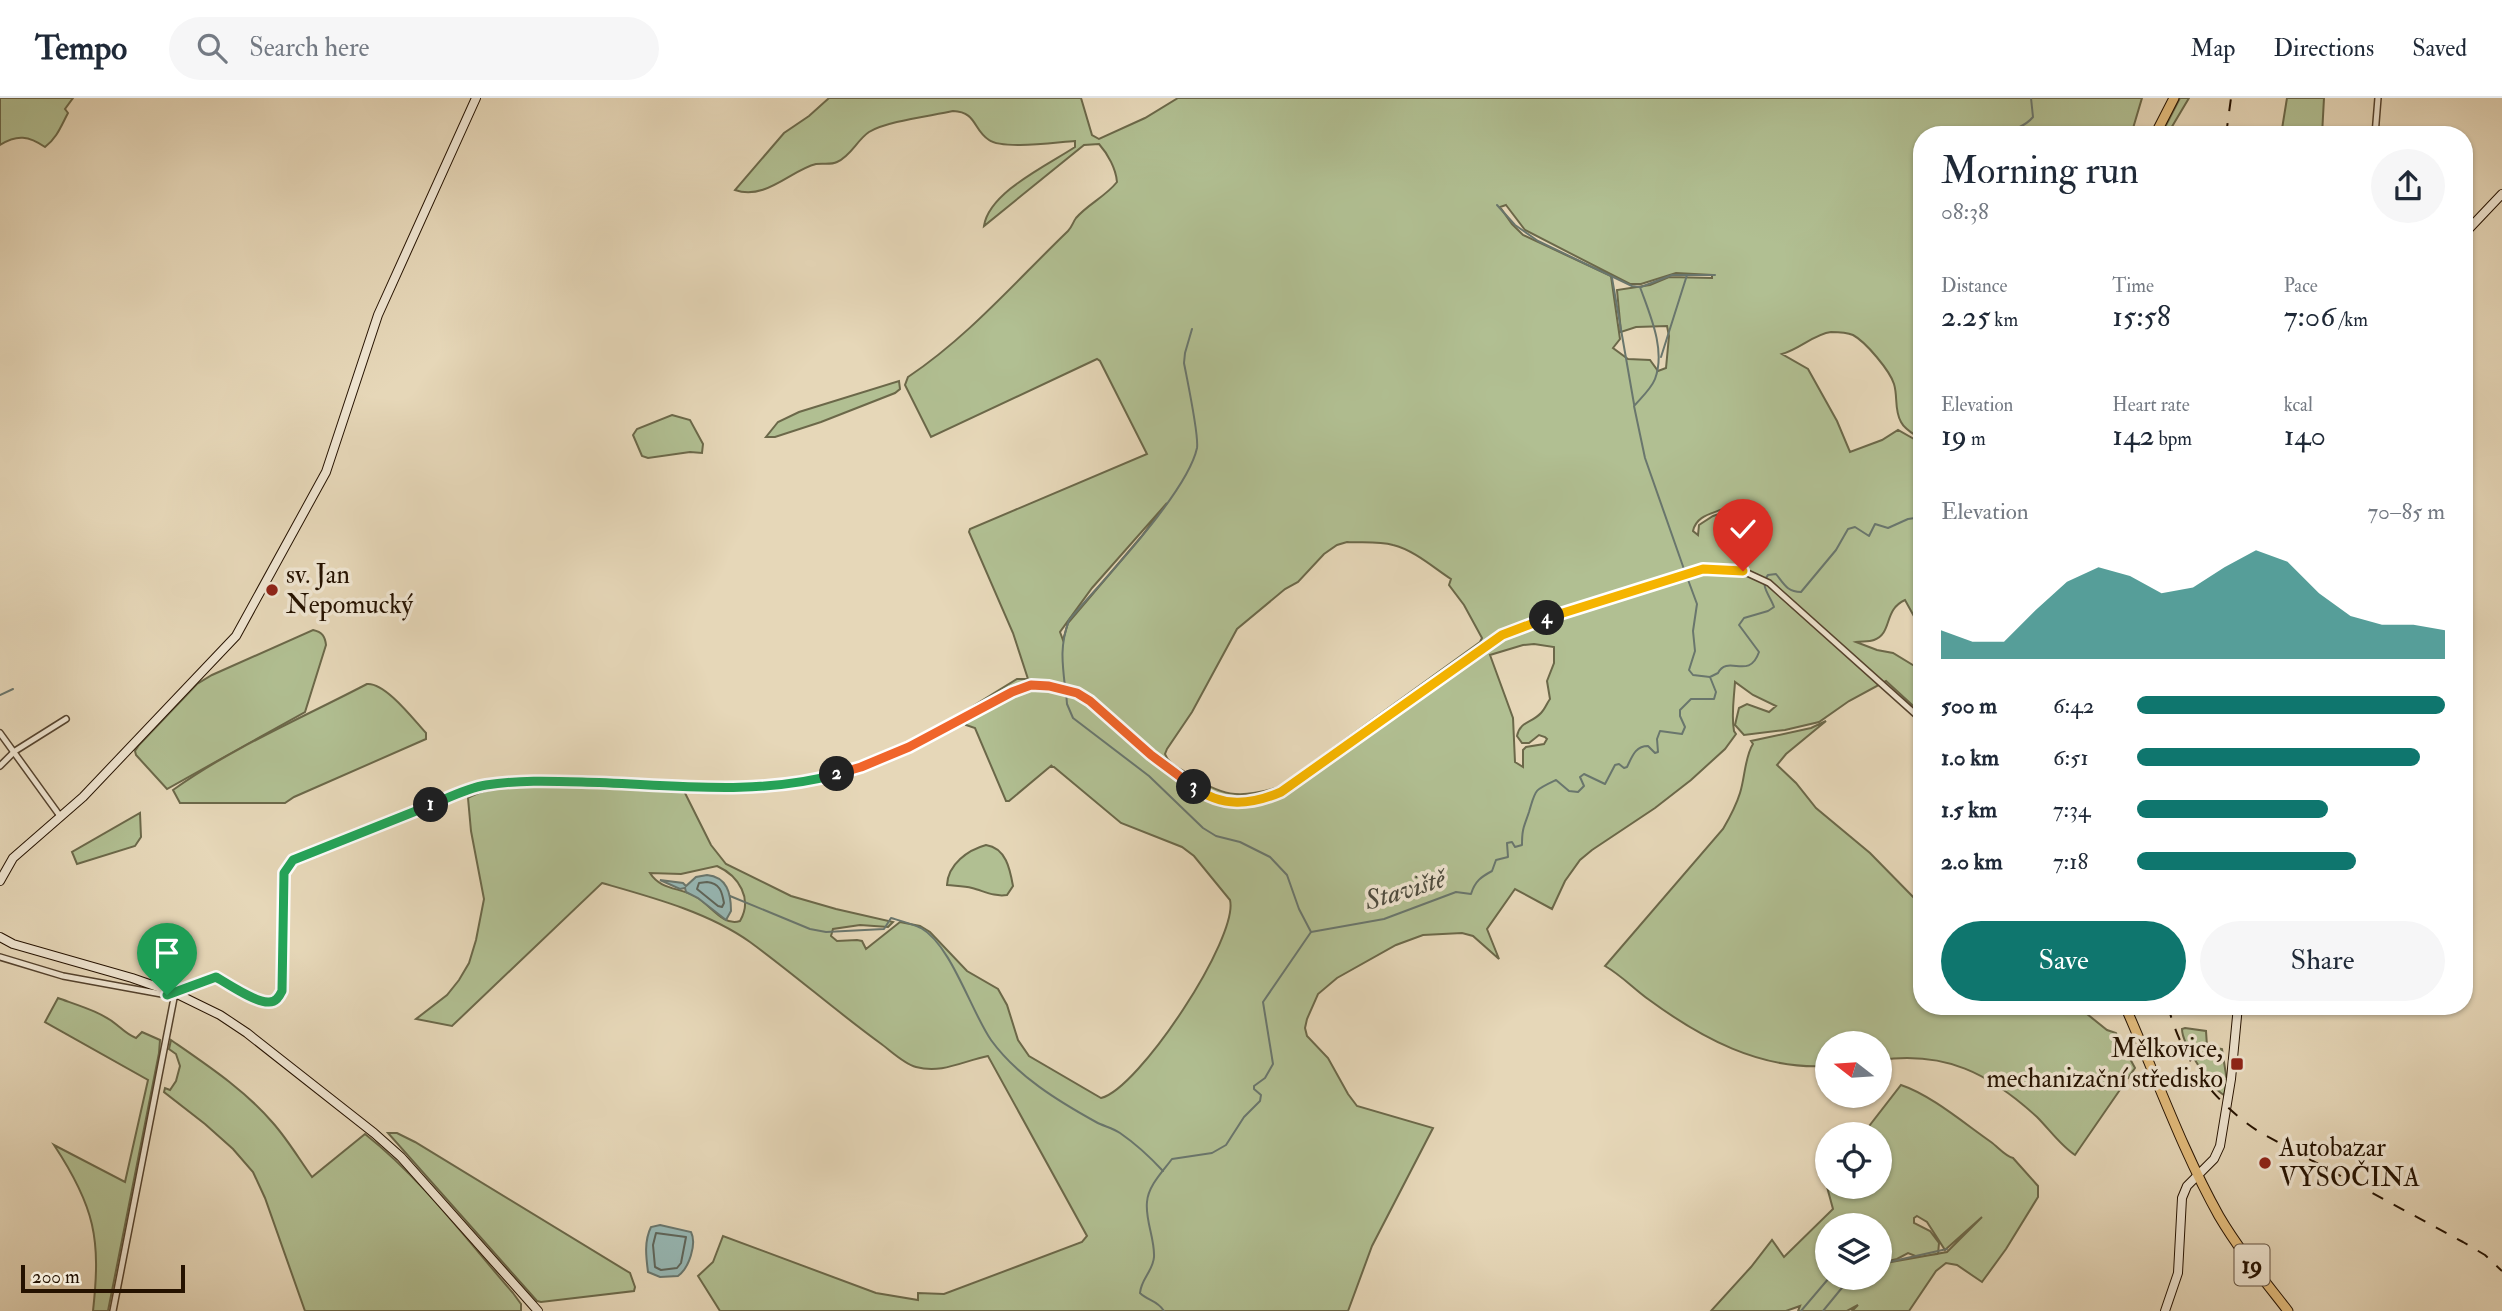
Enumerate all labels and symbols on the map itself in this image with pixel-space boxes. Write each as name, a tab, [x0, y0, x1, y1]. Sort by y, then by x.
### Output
pin	[1713, 499, 1773, 571]
place label: sv. Jan Nepomucký	[286, 559, 414, 622]
marker: sv. Jan Nepomucký	[264, 582, 280, 598]
pin: 4	[1530, 601, 1564, 636]
pin: 2	[820, 756, 854, 792]
pin: 3	[1176, 770, 1212, 804]
pin: 1	[414, 788, 448, 822]
water label: Staviště	[1359, 860, 1453, 919]
pin	[137, 923, 197, 995]
north arrow	[1815, 1031, 1892, 1108]
place label: Mělkovice, mechanizační středisko	[1986, 1033, 2223, 1095]
marker: Mělkovice, mechanizační středisko	[2229, 1056, 2245, 1072]
place label: Autobazar VYSOČINA	[2278, 1132, 2420, 1194]
marker: Autobazar VYSOČINA	[2257, 1155, 2273, 1171]
road number: 19	[2234, 1245, 2270, 1286]
scale bar	[21, 1262, 186, 1294]

